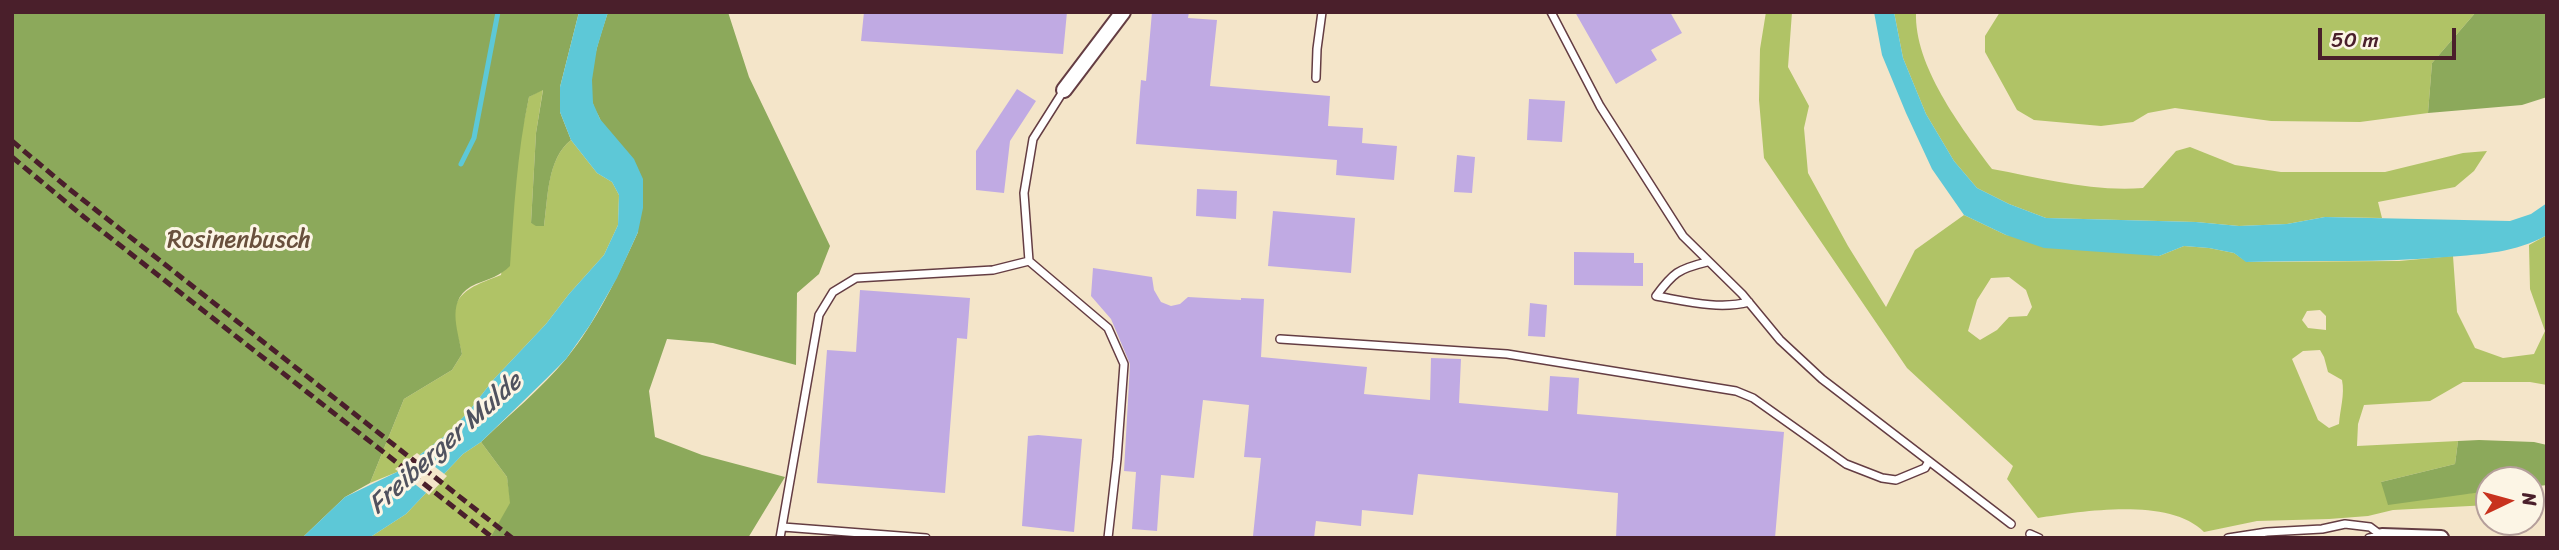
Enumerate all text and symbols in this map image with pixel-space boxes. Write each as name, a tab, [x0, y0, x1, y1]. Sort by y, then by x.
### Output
scale bar	[2321, 14, 2459, 58]
text: 50 m	[2331, 21, 2379, 59]
park label: Rosinenbusch	[167, 227, 311, 255]
water label: Freiberger Mulde	[363, 367, 529, 521]
north arrow	[2475, 466, 2545, 536]
text: N	[2512, 491, 2546, 507]

